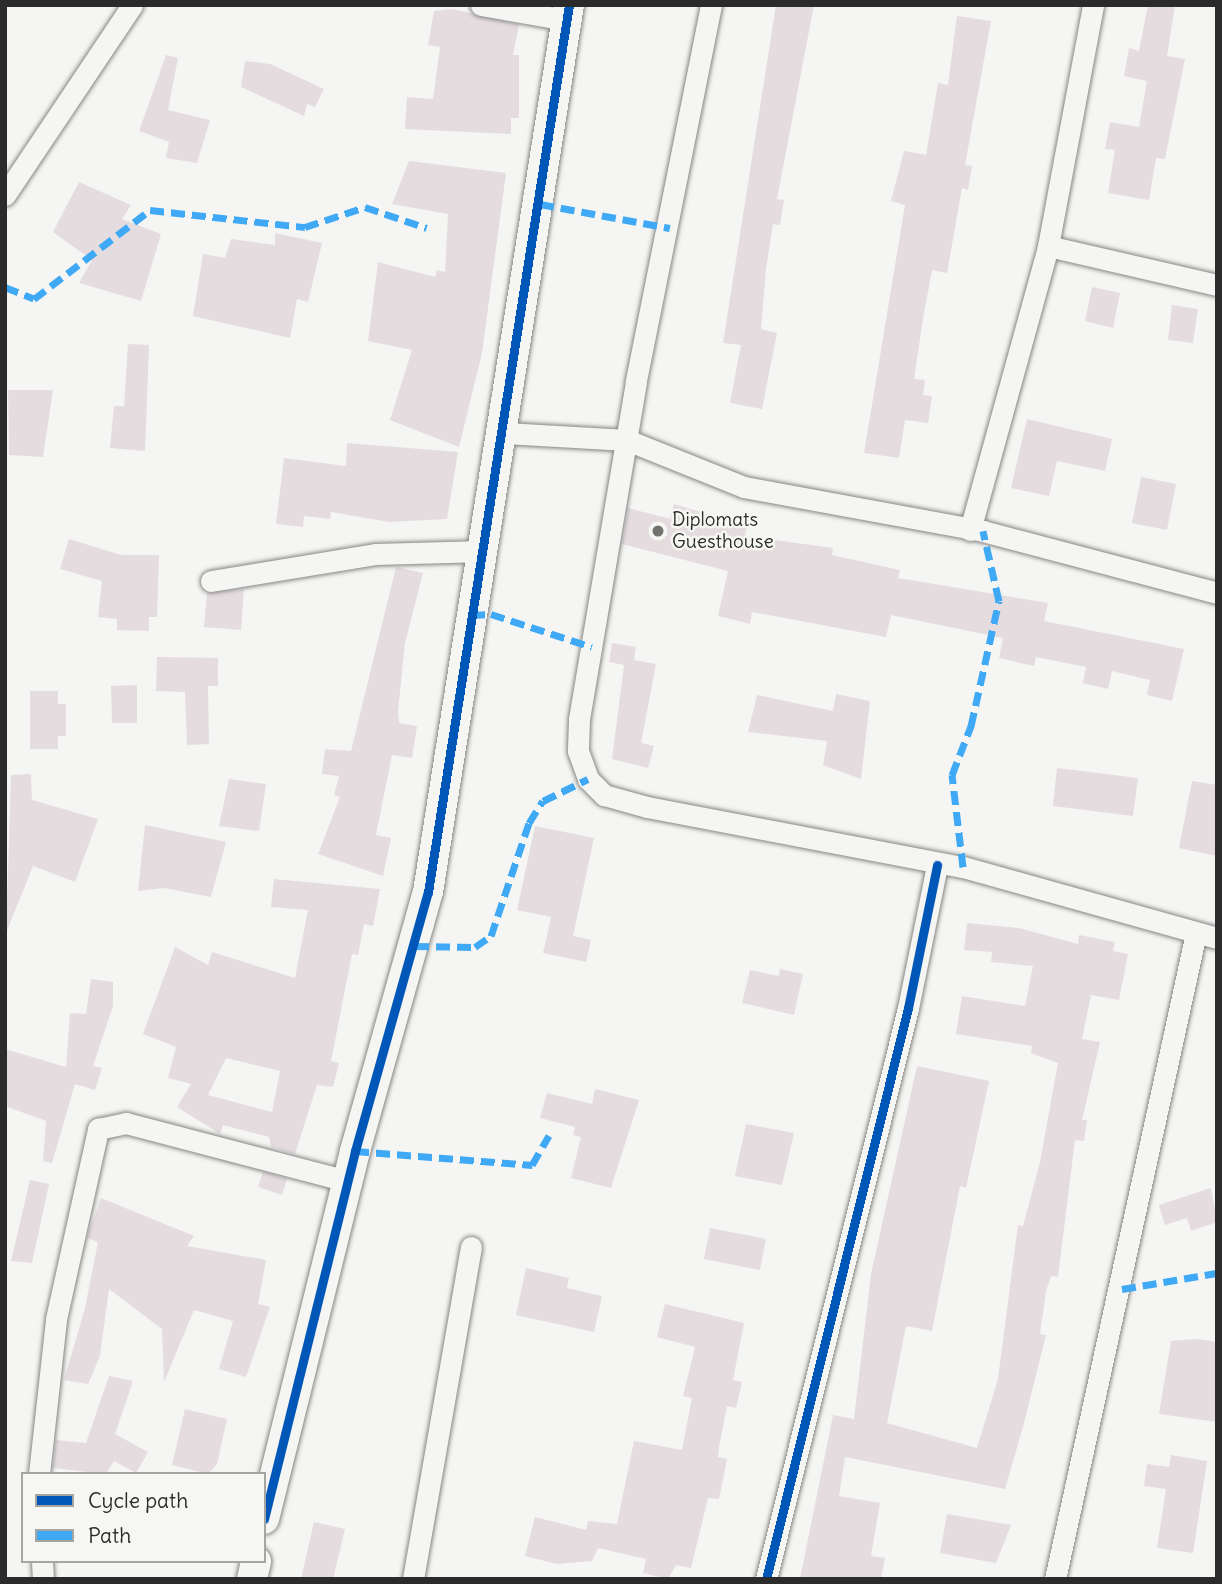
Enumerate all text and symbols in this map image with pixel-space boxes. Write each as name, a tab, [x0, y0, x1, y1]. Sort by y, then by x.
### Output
place label: Diplomats Guesthouse	[672, 509, 774, 553]
marker: Diplomats Guesthouse	[650, 523, 666, 539]
legend	[21, 1472, 266, 1563]
text: Cycle path	[88, 1487, 188, 1514]
text: Path	[88, 1522, 131, 1549]

